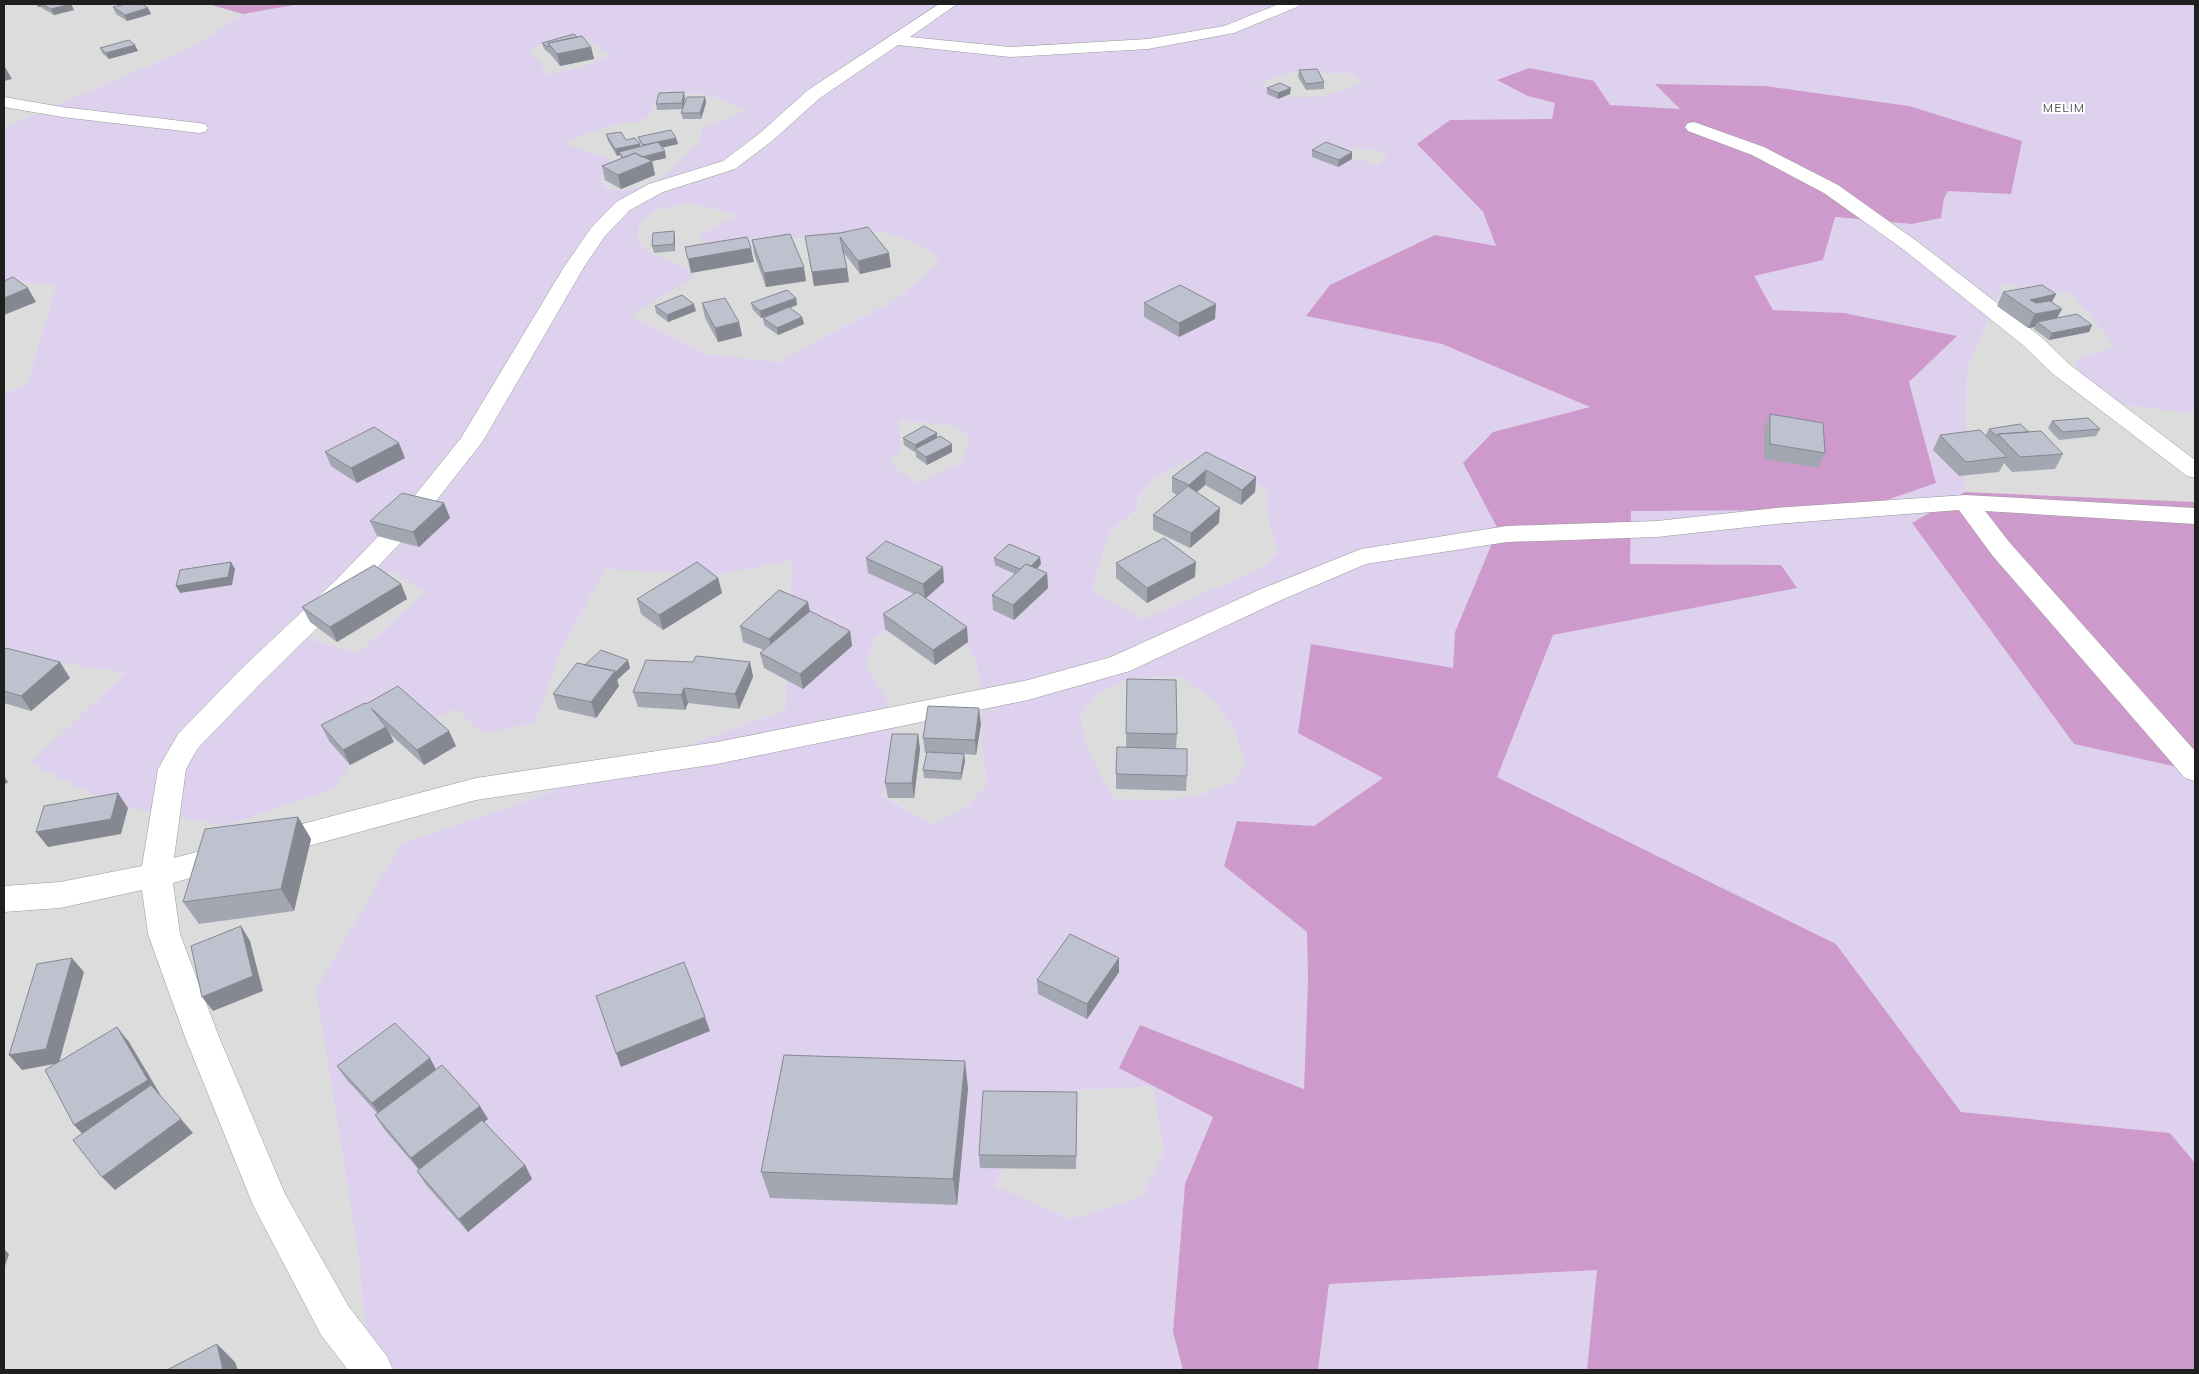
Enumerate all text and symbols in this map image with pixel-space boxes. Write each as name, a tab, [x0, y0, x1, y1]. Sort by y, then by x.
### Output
district label: MELIM	[2043, 100, 2085, 115]

